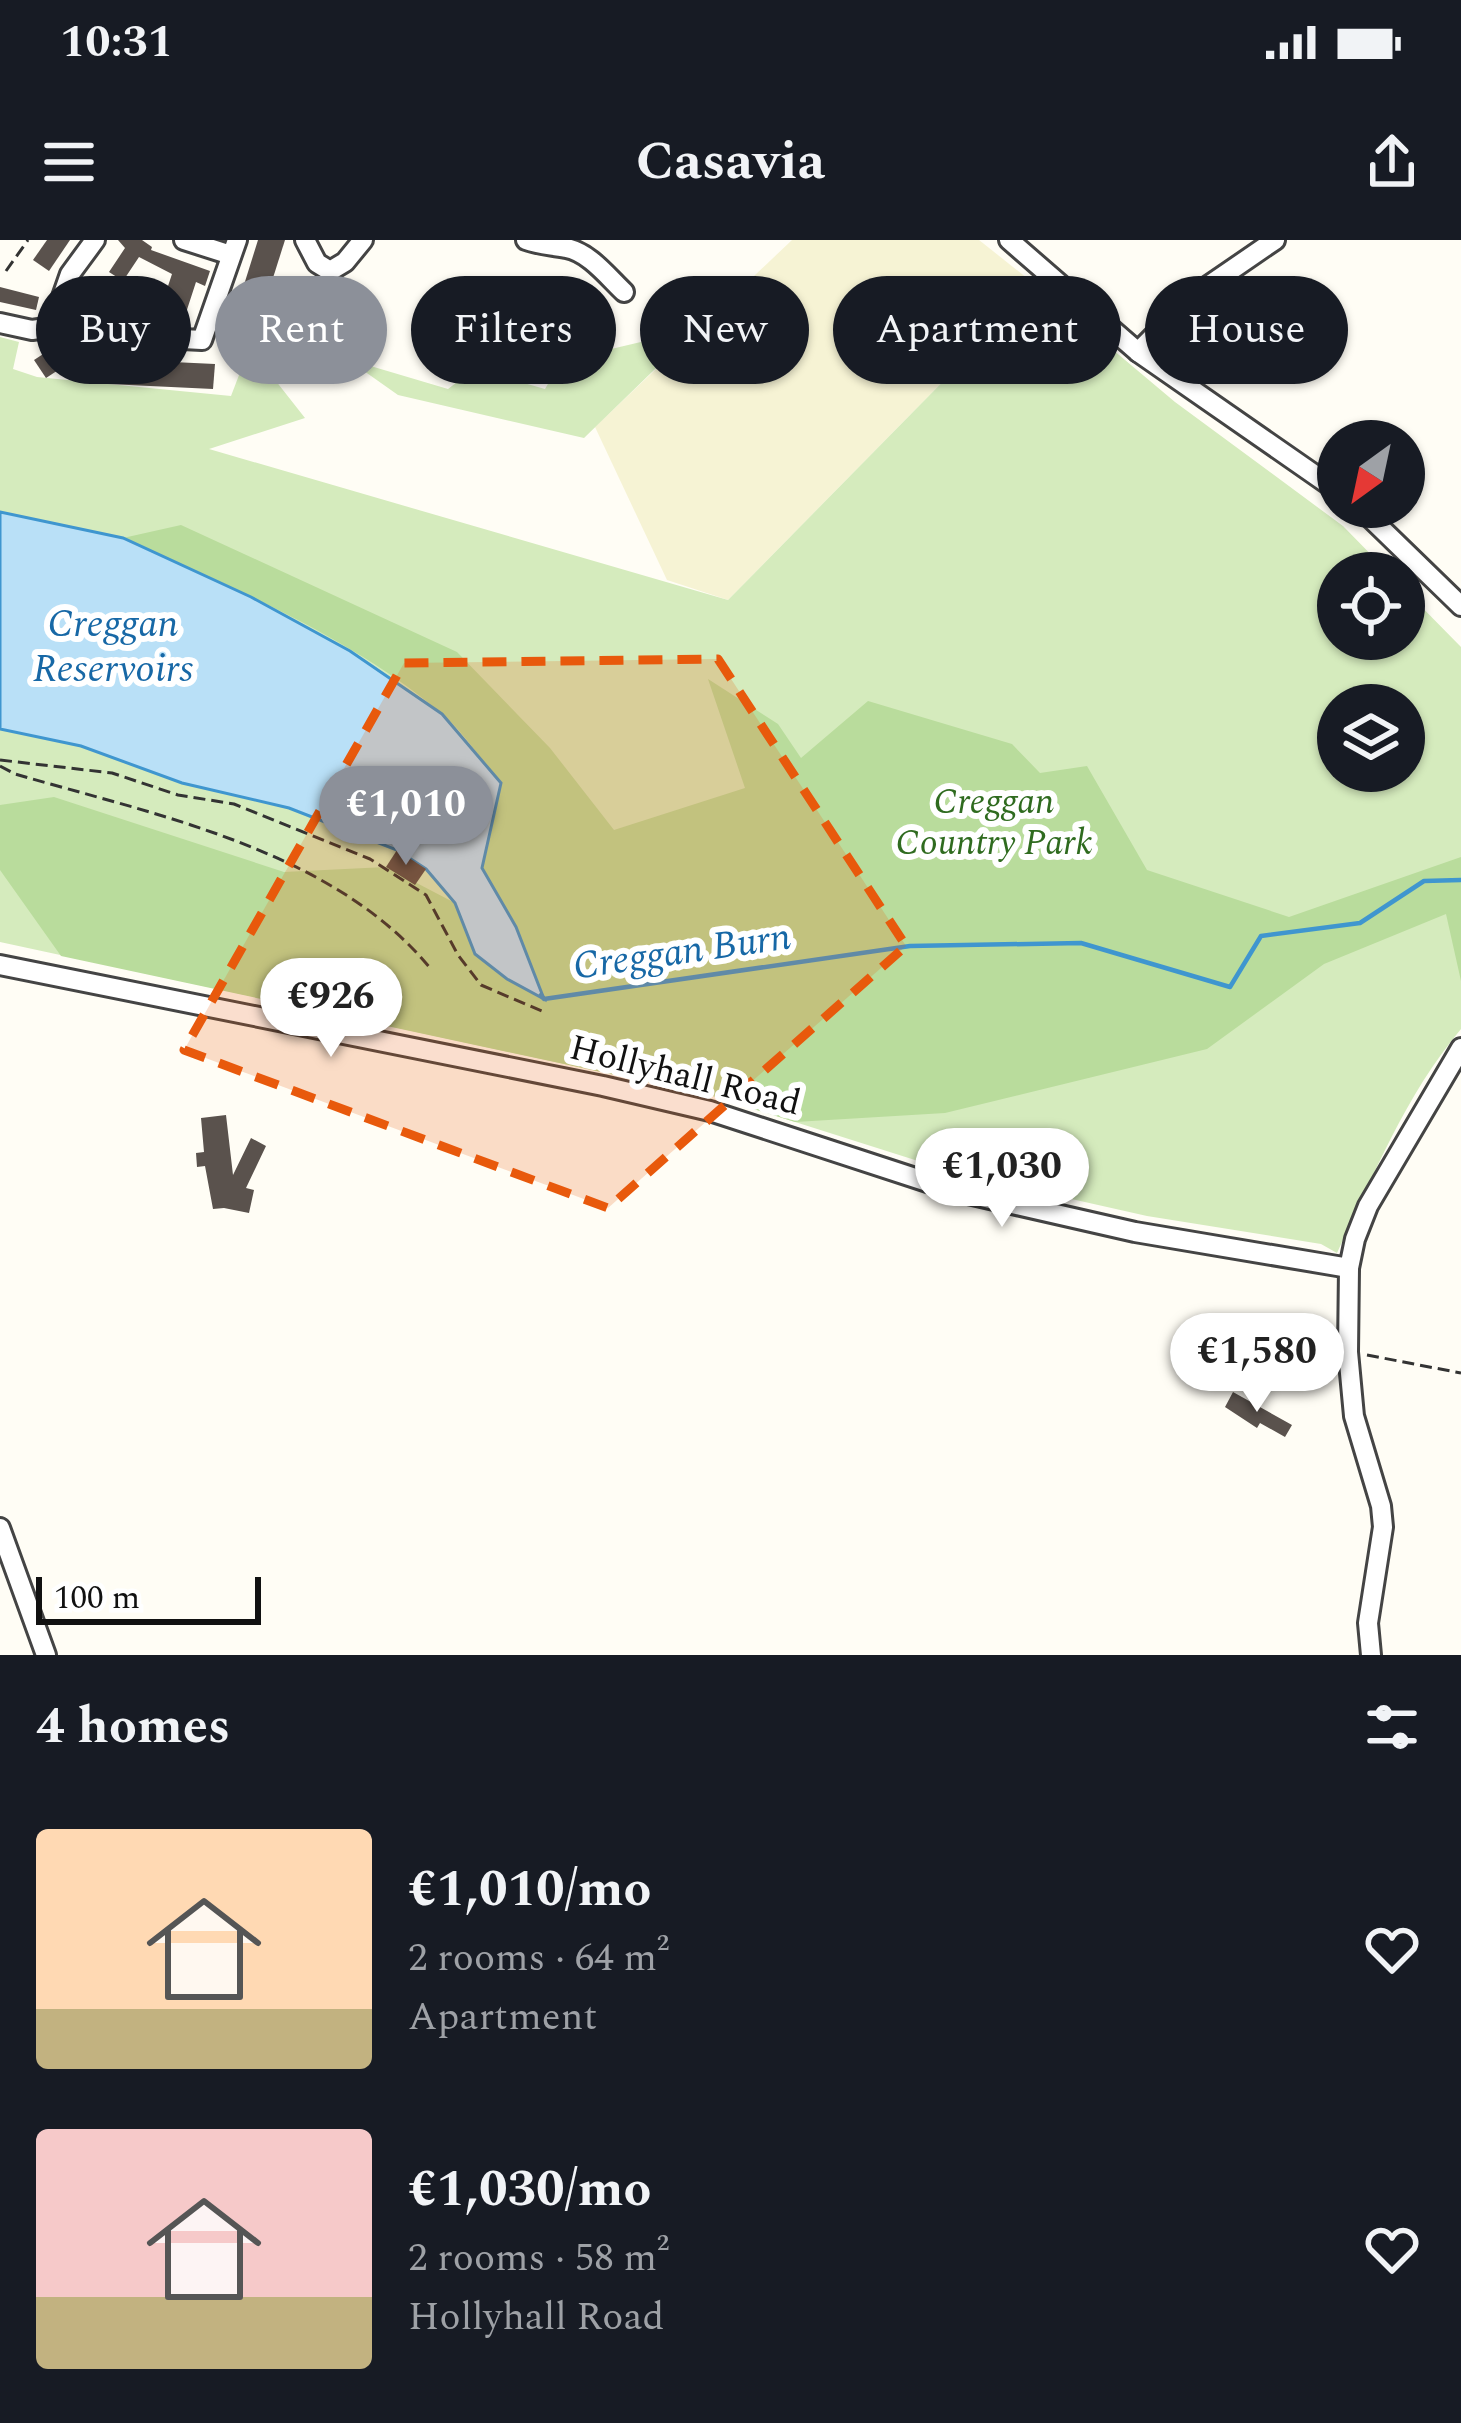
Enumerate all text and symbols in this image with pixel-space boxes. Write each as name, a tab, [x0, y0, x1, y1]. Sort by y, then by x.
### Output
text: 10:31	[60, 8, 173, 77]
text: Casavia	[636, 121, 825, 203]
icon: menu	[36, 129, 102, 195]
icon: share	[1359, 129, 1425, 195]
chip: Buy	[36, 276, 191, 384]
chip: Rent	[215, 276, 387, 384]
chip: Filters	[411, 276, 616, 384]
chip: New	[640, 276, 809, 384]
chip: Apartment	[833, 276, 1121, 384]
chip: House	[1145, 276, 1348, 384]
north arrow	[1317, 420, 1425, 528]
map controls	[1317, 420, 1425, 792]
button: locate	[1317, 552, 1425, 660]
water label: Creggan Reservoirs	[33, 595, 194, 699]
button: layers	[1317, 684, 1425, 792]
pin: €1,010	[308, 766, 504, 868]
text: €1,010	[346, 775, 466, 834]
park label: Creggan Country Park	[895, 775, 1093, 871]
water label: Creggan Burn	[569, 908, 795, 996]
pin: €926	[260, 958, 402, 1060]
text: €926	[287, 967, 375, 1026]
street label: Hollyhall Road	[564, 1021, 806, 1131]
pin: €1,030	[904, 1128, 1100, 1230]
text: €1,030	[942, 1137, 1062, 1196]
pin: €1,580	[1159, 1313, 1355, 1415]
text: €1,580	[1197, 1322, 1317, 1381]
scale bar	[36, 1571, 261, 1624]
text: 100 m	[54, 1573, 140, 1623]
text: 4 homes	[36, 1688, 230, 1766]
icon: filters	[1359, 1694, 1425, 1760]
text: €1,010/mo	[408, 1851, 651, 1929]
icon: home	[132, 1877, 276, 2021]
icon: heart	[1359, 1916, 1425, 1982]
text: 2 rooms · 64 m²	[408, 1929, 669, 1988]
text: Apartment	[408, 1988, 597, 2047]
text: €1,030/mo	[408, 2151, 651, 2229]
icon: home	[132, 2177, 276, 2321]
icon: heart	[1359, 2216, 1425, 2282]
text: 2 rooms · 58 m²	[408, 2229, 669, 2288]
text: Hollyhall Road	[408, 2288, 664, 2347]

